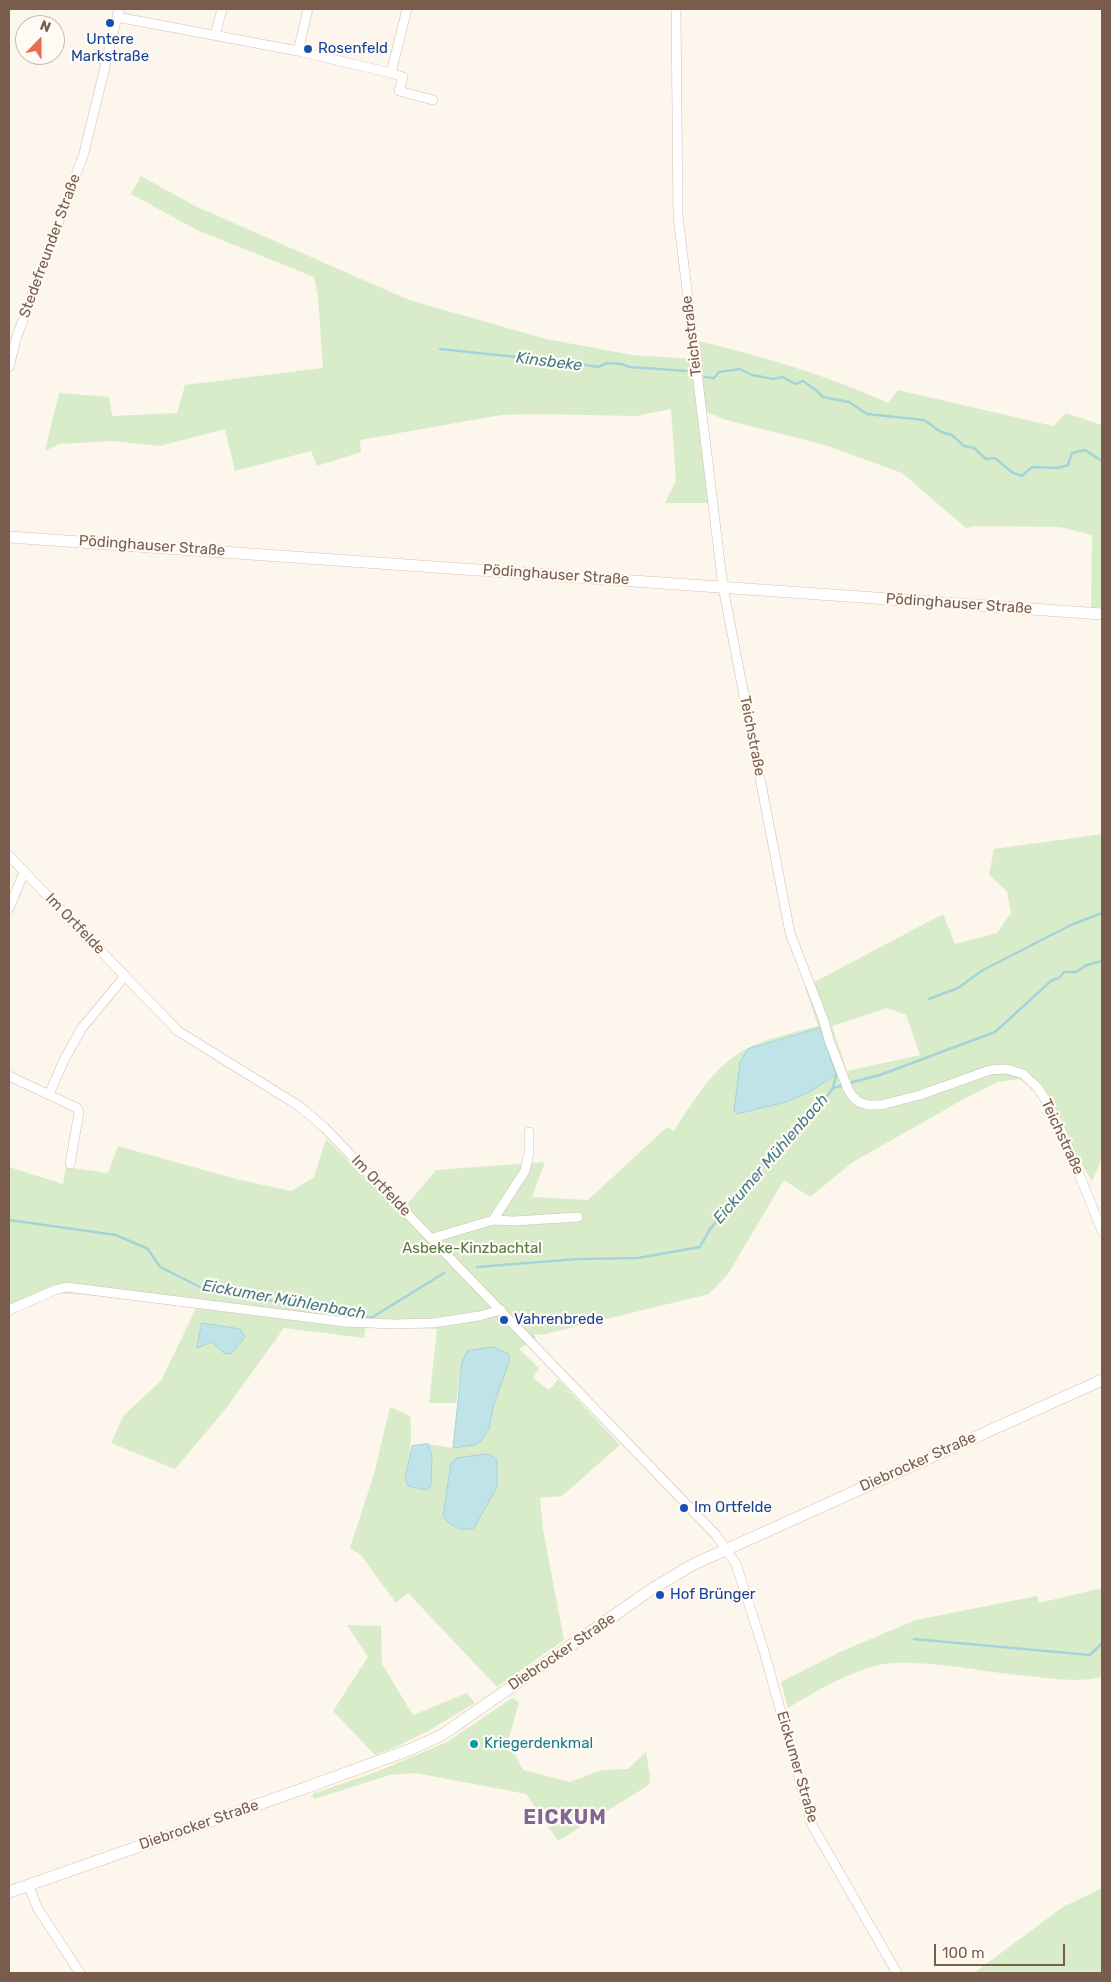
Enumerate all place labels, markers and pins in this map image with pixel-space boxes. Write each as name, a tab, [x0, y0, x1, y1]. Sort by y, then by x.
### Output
marker: Untere Markstraße	[104, 17, 116, 29]
place label: Untere Markstraße	[71, 31, 149, 66]
place label: Rosenfeld	[318, 40, 388, 58]
marker: Rosenfeld	[302, 43, 314, 55]
place label: Vahrenbrede	[514, 1311, 604, 1329]
marker: Vahrenbrede	[498, 1314, 510, 1326]
place label: Im Ortfelde	[694, 1499, 772, 1517]
marker: Im Ortfelde	[678, 1502, 690, 1514]
place label: Hof Brünger	[670, 1586, 756, 1604]
marker: Hof Brünger	[654, 1589, 666, 1601]
place label: Kriegerdenkmal	[484, 1735, 593, 1753]
marker: Kriegerdenkmal	[468, 1738, 480, 1750]

